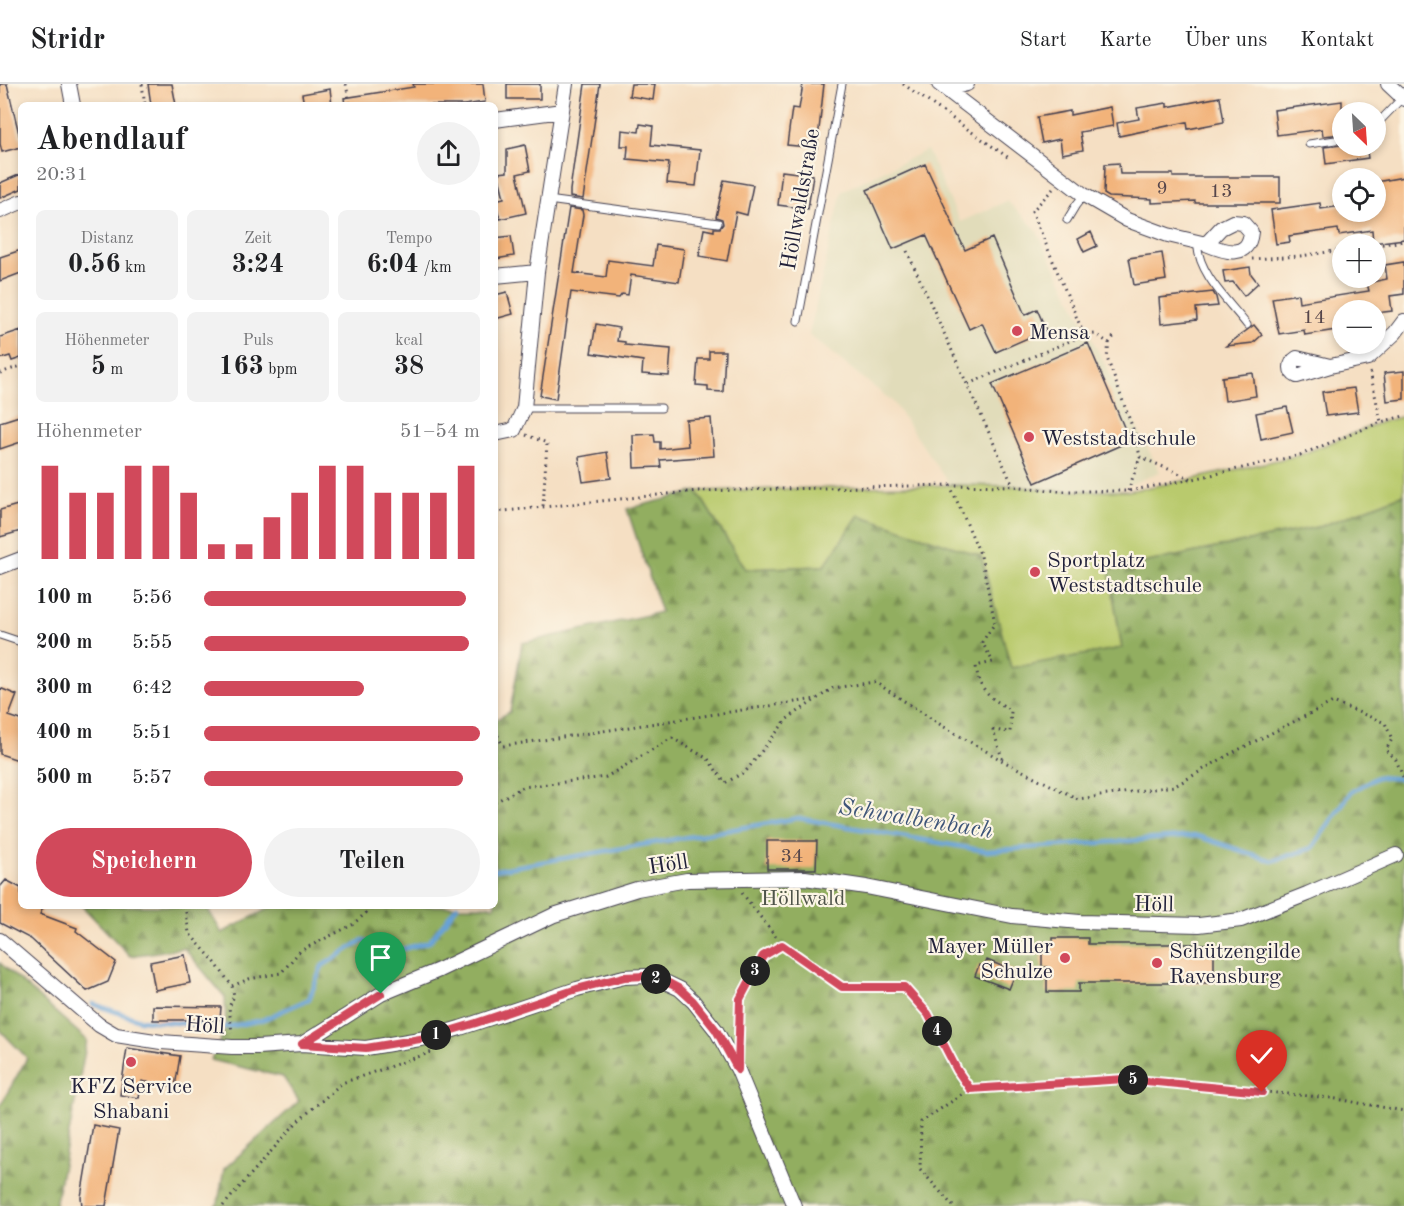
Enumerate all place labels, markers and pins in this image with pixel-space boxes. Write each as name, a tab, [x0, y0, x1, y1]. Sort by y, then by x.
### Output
place label: Mensa	[1029, 322, 1090, 344]
marker: Mensa	[1010, 324, 1024, 338]
place label: Weststadtschule	[1041, 428, 1196, 450]
marker: Weststadtschule	[1022, 430, 1036, 444]
place label: Sportplatz Weststadtschule	[1047, 550, 1202, 597]
marker: Sportplatz Weststadtschule	[1028, 565, 1042, 579]
pin	[355, 932, 406, 994]
place label: Mayer Müller Schulze	[927, 936, 1053, 983]
place label: Schützengilde Ravensburg	[1169, 941, 1301, 988]
marker: Mayer Müller Schulze	[1058, 951, 1072, 965]
pin: 3	[740, 956, 770, 986]
marker: Schützengilde Ravensburg	[1150, 956, 1164, 970]
pin: 2	[641, 964, 671, 994]
pin: 4	[922, 1016, 952, 1046]
pin: 1	[421, 1020, 451, 1050]
pin	[1236, 1030, 1287, 1092]
marker: KFZ Service Shabani	[124, 1055, 138, 1069]
pin: 5	[1118, 1065, 1148, 1095]
place label: KFZ Service Shabani	[70, 1076, 192, 1123]

